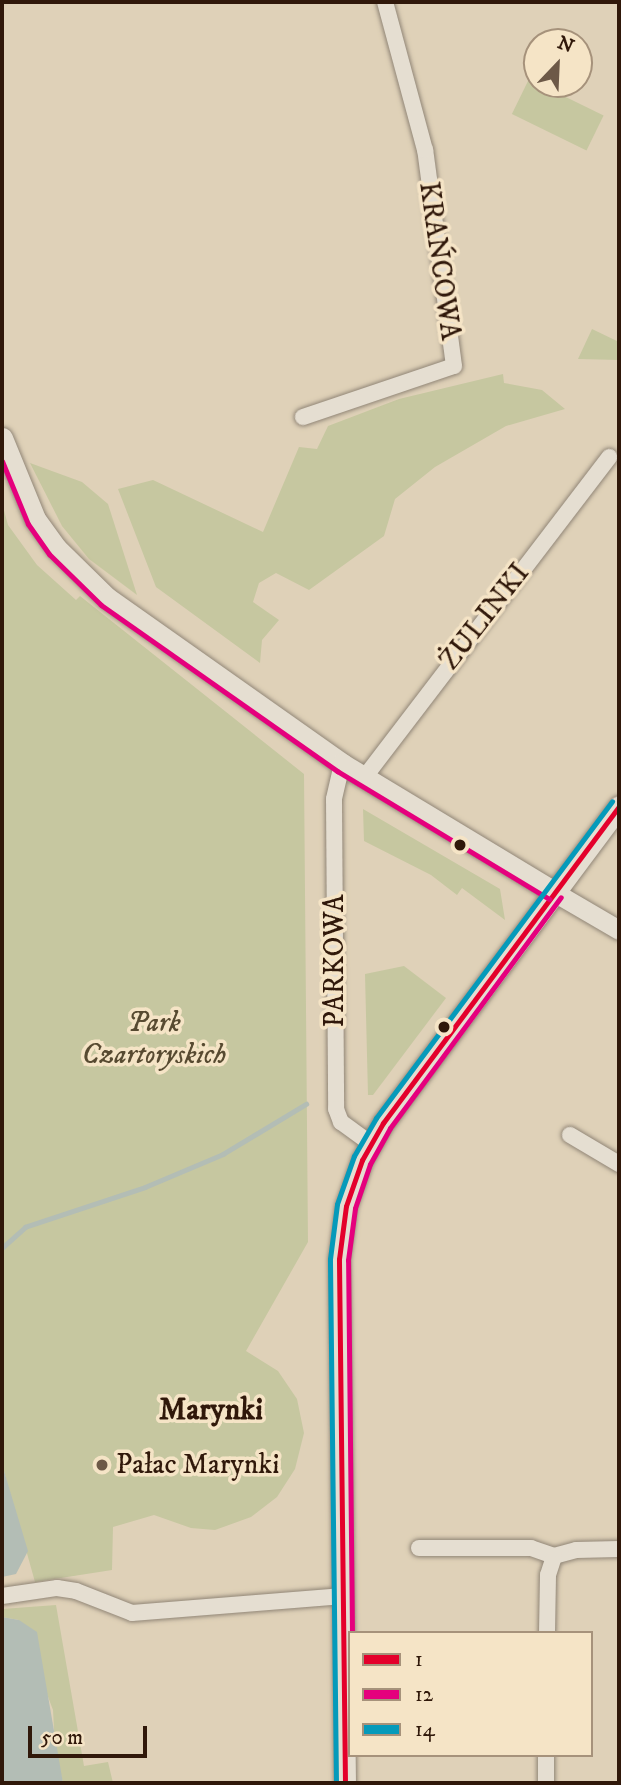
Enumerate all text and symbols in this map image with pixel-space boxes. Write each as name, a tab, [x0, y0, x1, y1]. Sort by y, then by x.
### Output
north arrow	[523, 28, 593, 98]
text: N	[554, 31, 577, 59]
street label: KRAŃCOWA	[411, 180, 467, 342]
street label: ŻULINKI	[433, 557, 537, 677]
unlabelled marker	[453, 838, 467, 852]
street label: PARKOWA	[318, 894, 352, 1028]
park label: Park Czartoryskich	[82, 1006, 226, 1072]
unlabelled marker	[437, 1020, 451, 1034]
district label: Marynki	[159, 1393, 263, 1429]
place label: Pałac Marynki	[116, 1448, 279, 1482]
marker: Pałac Marynki	[94, 1457, 110, 1473]
legend	[348, 1631, 593, 1757]
text: 1	[415, 1647, 423, 1673]
text: 12	[415, 1682, 433, 1708]
scale bar	[32, 1712, 150, 1756]
text: 14	[415, 1717, 435, 1743]
text: 50 m	[41, 1725, 83, 1751]

